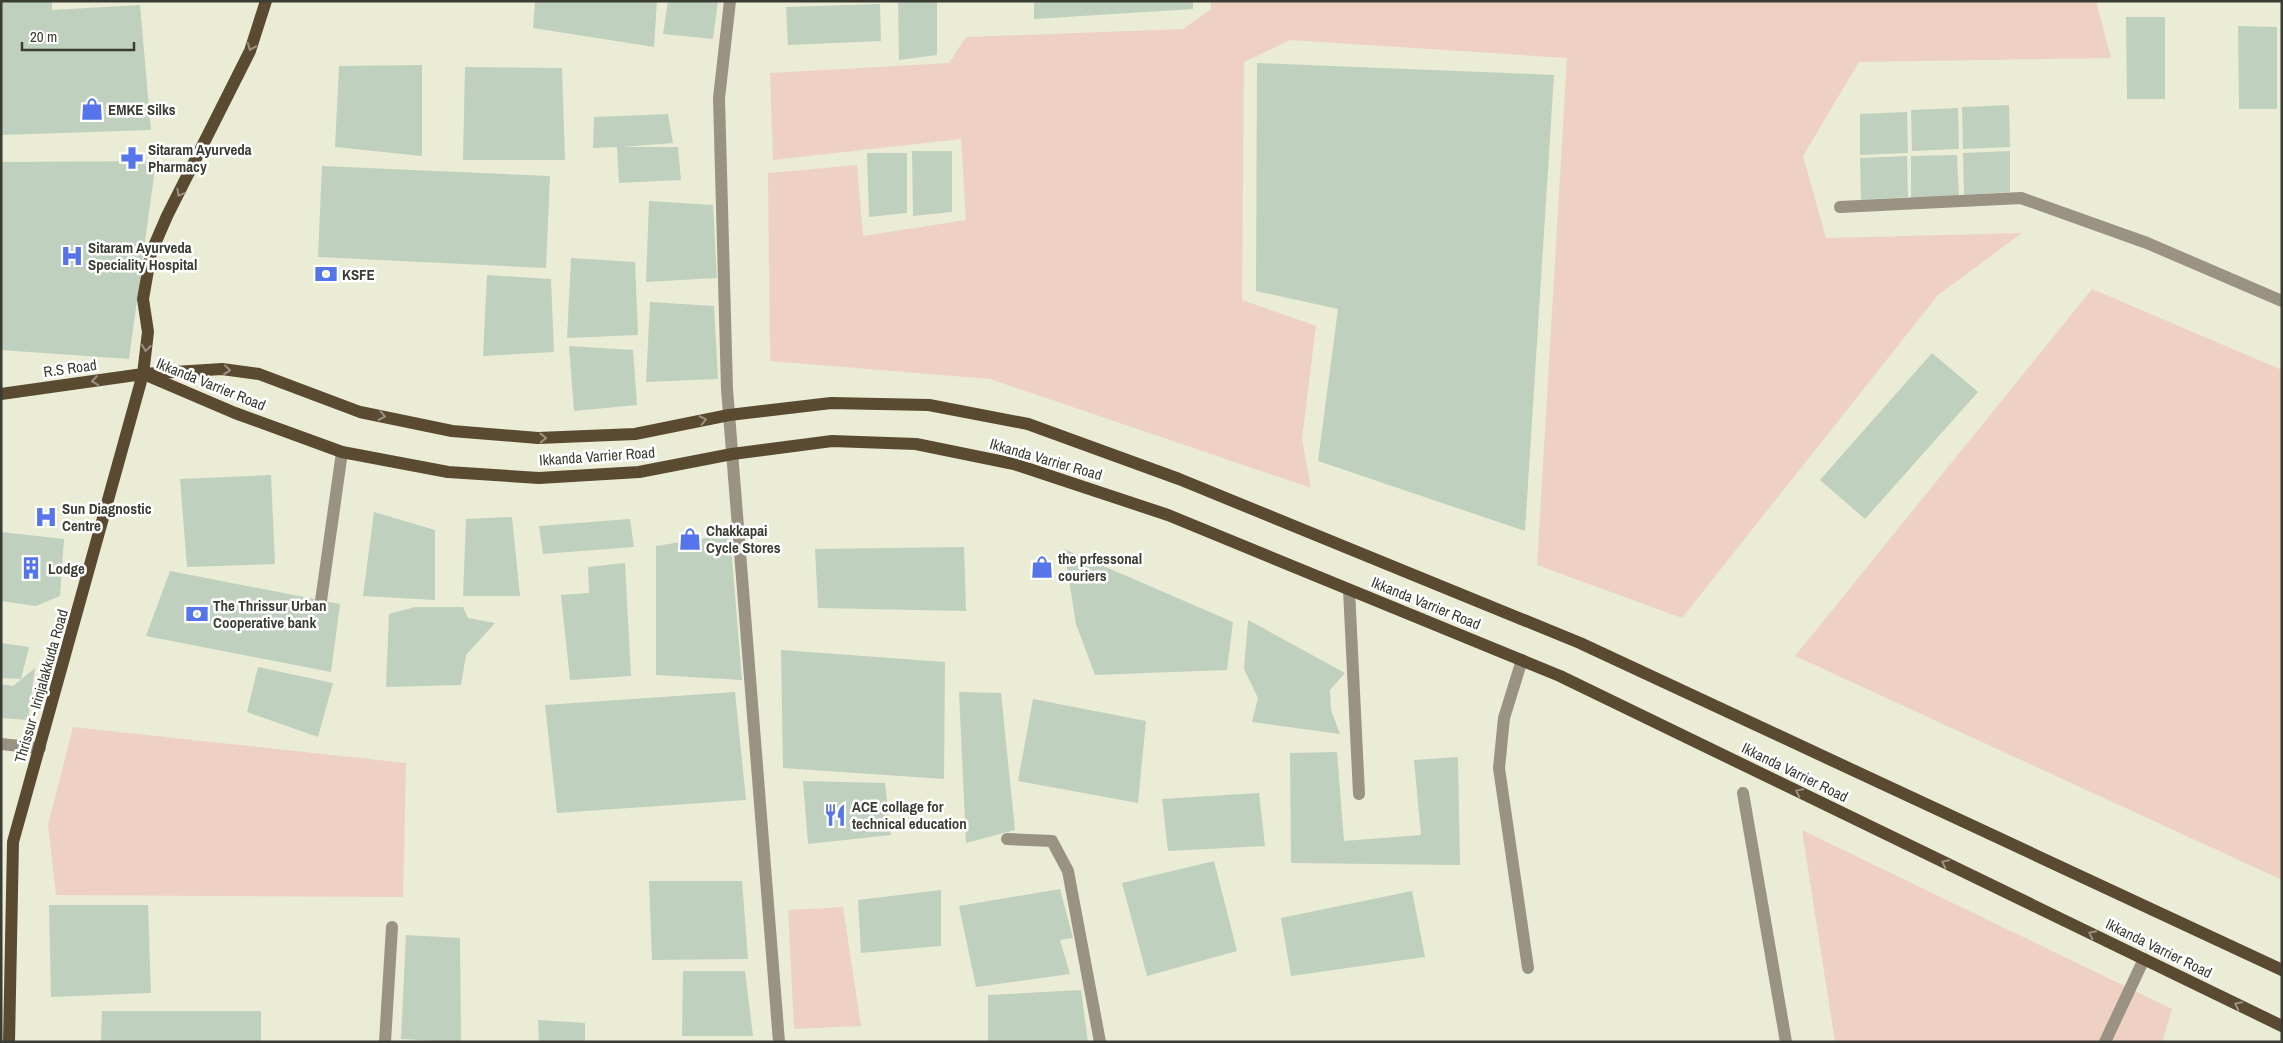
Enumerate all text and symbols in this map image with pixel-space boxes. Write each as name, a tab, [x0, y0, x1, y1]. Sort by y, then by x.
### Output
scale bar	[22, 20, 135, 52]
text: 20 m	[30, 26, 57, 47]
one-way arrow	[247, 42, 257, 51]
shop icon: EMKE Silks	[79, 96, 105, 122]
place label: EMKE Silks	[108, 99, 176, 120]
place label: Sitaram Ayurveda Pharmacy	[148, 139, 252, 177]
pharmacy icon: Sitaram Ayurveda Pharmacy	[119, 145, 145, 171]
one-way arrow	[176, 188, 186, 197]
place label: Sitaram Ayurveda Speciality Hospital	[88, 237, 197, 275]
hospital icon: Sitaram Ayurveda Speciality Hospital	[59, 243, 85, 269]
bank icon: KSFE	[313, 261, 339, 287]
place label: KSFE	[342, 264, 375, 285]
one-way arrow	[141, 344, 152, 352]
street label: Ikkanda Varrier Road	[153, 353, 269, 415]
street label: R.S Road	[42, 354, 98, 382]
one-way arrow	[223, 364, 231, 375]
one-way arrow	[91, 375, 99, 386]
one-way arrow	[377, 410, 386, 421]
one-way arrow	[699, 415, 708, 426]
one-way arrow	[539, 433, 547, 443]
street label: Ikkanda Varrier Road	[987, 433, 1105, 485]
street label: Ikkanda Varrier Road	[538, 441, 656, 471]
place label: Sun Diagnostic Centre	[62, 498, 152, 536]
hospital icon: Sun Diagnostic Centre	[33, 504, 59, 530]
place label: Chakkapai Cycle Stores	[706, 520, 781, 558]
shop icon: Chakkapai Cycle Stores	[677, 526, 703, 552]
place label: the prfessonal couriers	[1058, 548, 1142, 586]
shop icon: the prfessonal couriers	[1029, 554, 1055, 580]
building icon: Lodge	[18, 555, 44, 581]
place label: Lodge	[48, 558, 85, 579]
street label: Ikkanda Varrier Road	[1368, 572, 1484, 634]
place label: The Thrissur Urban Cooperative bank	[213, 595, 326, 633]
bank icon: The Thrissur Urban Cooperative bank	[184, 601, 210, 627]
street label: Thrissur - Irinjalakkuda Road	[9, 607, 73, 765]
street label: Ikkanda Varrier Road	[1738, 737, 1852, 807]
one-way arrow	[1795, 788, 1804, 798]
place label: ACE collage for technical education	[852, 796, 967, 834]
restaurant icon: ACE collage for technical education	[822, 802, 848, 828]
one-way arrow	[1942, 859, 1951, 869]
street label: Ikkanda Varrier Road	[2102, 913, 2216, 983]
one-way arrow	[2088, 930, 2097, 940]
one-way arrow	[2234, 1000, 2243, 1011]

